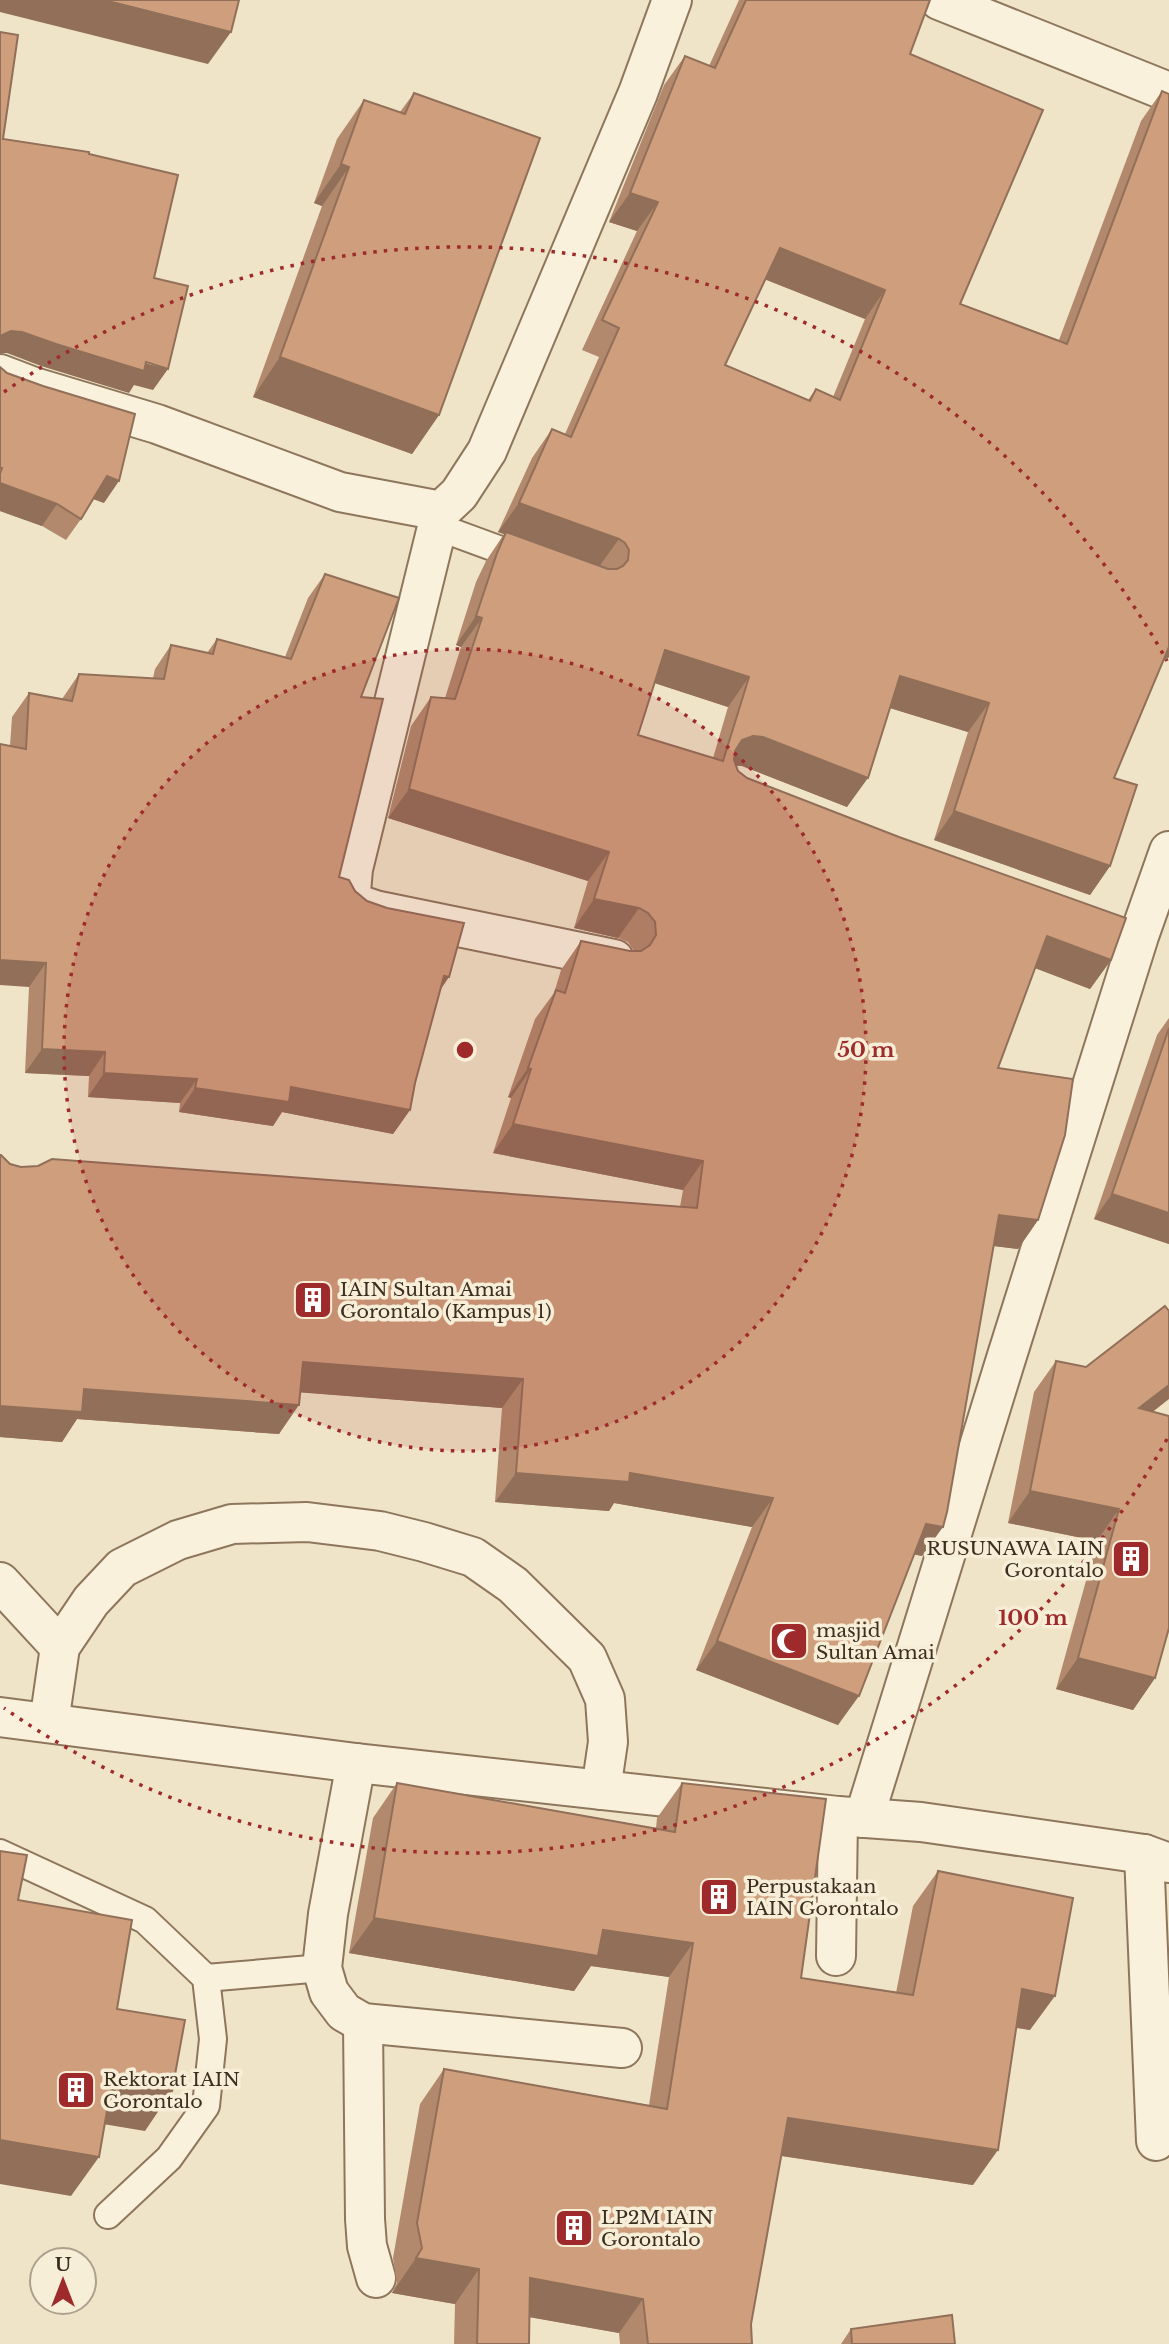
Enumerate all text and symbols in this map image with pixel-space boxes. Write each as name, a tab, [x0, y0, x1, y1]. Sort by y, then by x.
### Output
text: 50 m	[837, 1037, 895, 1063]
centre of rings	[453, 1038, 477, 1062]
place label: IAIN Sultan Amai Gorontalo (Kampus 1)	[340, 1278, 552, 1323]
building icon: IAIN Sultan Amai Gorontalo (Kampus 1)	[292, 1279, 334, 1321]
place label: RUSUNAWA IAIN Gorontalo	[926, 1537, 1104, 1582]
building icon: RUSUNAWA IAIN Gorontalo	[1110, 1538, 1152, 1580]
text: 100 m	[998, 1605, 1068, 1631]
place label: masjid Sultan Amai	[816, 1619, 935, 1664]
mosque icon: masjid Sultan Amai	[768, 1620, 810, 1662]
place label: Perpustakaan IAIN Gorontalo	[746, 1875, 899, 1920]
building icon: Perpustakaan IAIN Gorontalo	[698, 1876, 740, 1918]
place label: Rektorat IAIN Gorontalo	[103, 2068, 240, 2113]
building icon: Rektorat IAIN Gorontalo	[55, 2069, 97, 2111]
place label: LP2M IAIN Gorontalo	[601, 2206, 713, 2251]
building icon: LP2M IAIN Gorontalo	[553, 2207, 595, 2249]
north arrow	[28, 2246, 98, 2316]
text: U	[55, 2253, 72, 2276]

